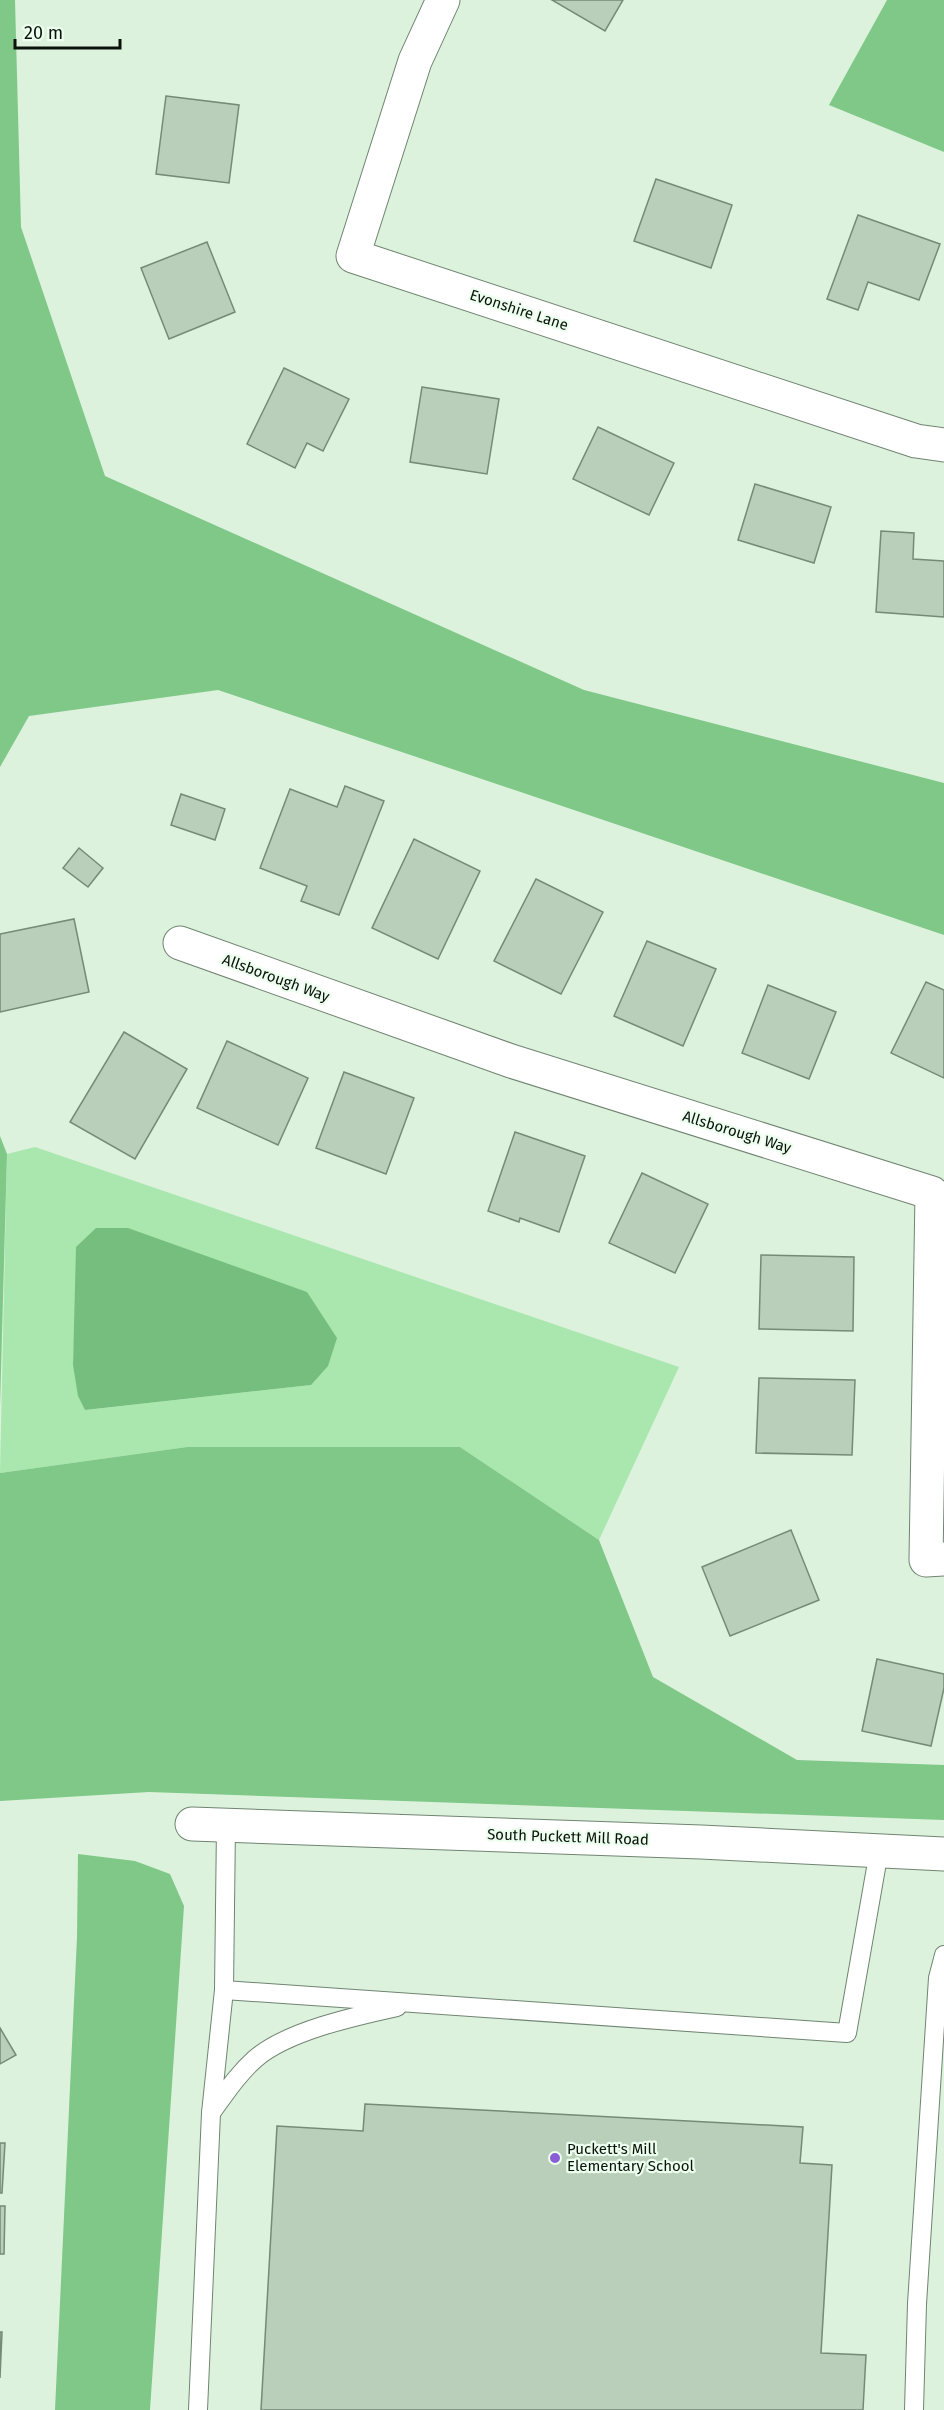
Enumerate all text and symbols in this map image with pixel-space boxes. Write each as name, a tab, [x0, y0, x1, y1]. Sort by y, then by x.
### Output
scale bar	[15, 12, 120, 50]
text: 20 m	[24, 22, 63, 44]
street label: Evonshire Lane	[467, 286, 571, 334]
street label: Allsborough Way	[220, 950, 333, 1006]
street label: Allsborough Way	[680, 1107, 794, 1157]
street label: South Puckett Mill Road	[487, 1825, 649, 1849]
place label: Puckett's Mill Elementary School	[567, 2140, 695, 2175]
marker: Puckett's Mill Elementary School	[548, 2151, 562, 2165]

